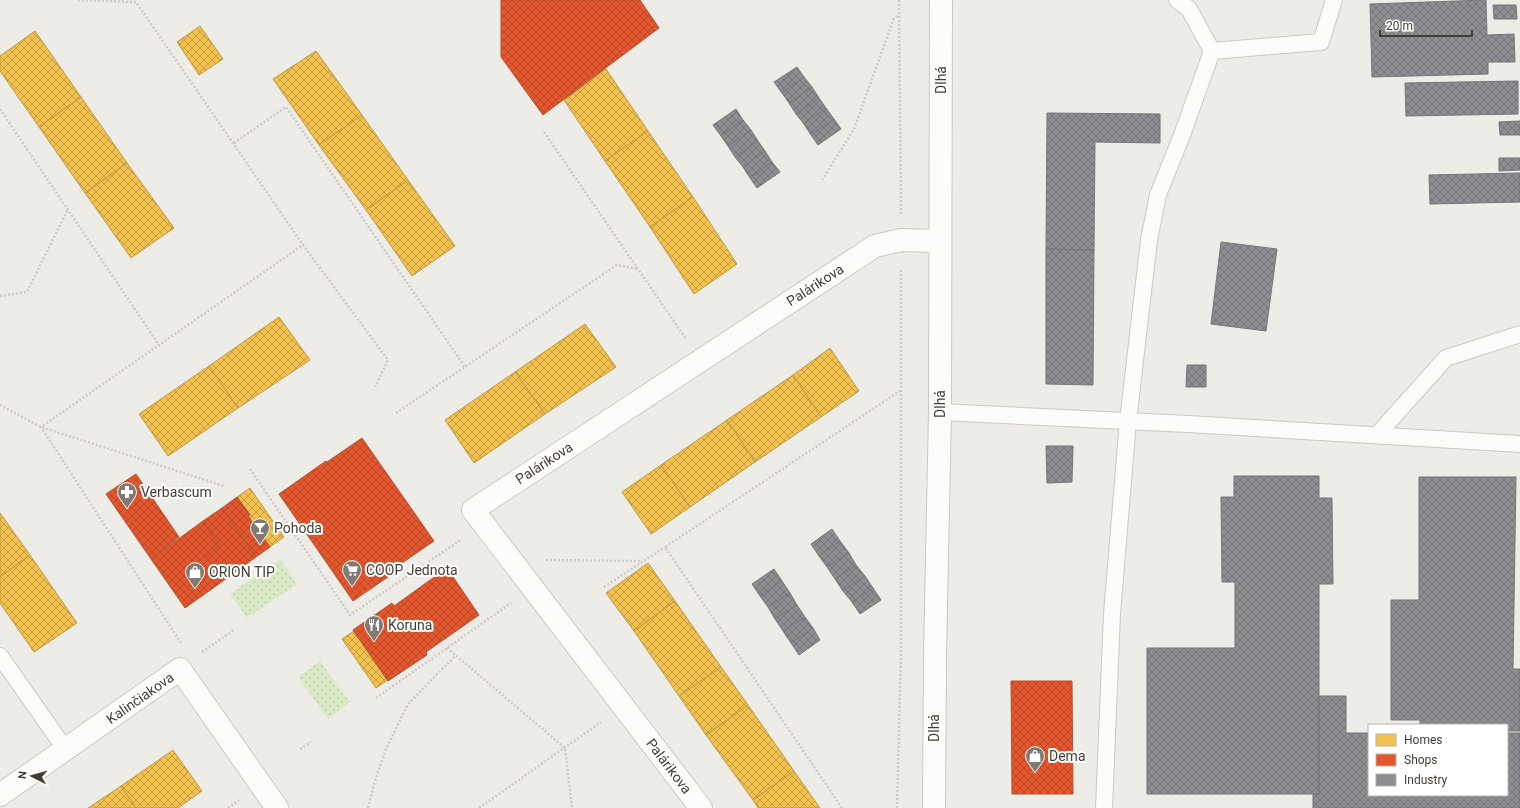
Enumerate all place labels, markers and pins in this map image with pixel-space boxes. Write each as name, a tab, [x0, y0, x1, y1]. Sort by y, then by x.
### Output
pharmacy icon: Verbascum	[116, 481, 138, 509]
place label: Verbascum	[141, 484, 212, 500]
bar icon: Pohoda	[249, 517, 271, 545]
place label: Pohoda	[274, 520, 322, 536]
supermarket icon: COOP Jednota	[341, 559, 363, 587]
shop icon: ORION TIP	[184, 561, 206, 589]
place label: COOP Jednota	[366, 562, 458, 578]
place label: ORION TIP	[209, 564, 275, 580]
restaurant icon: Koruna	[363, 614, 385, 642]
place label: Koruna	[388, 617, 432, 633]
shop icon: Dema	[1024, 745, 1046, 773]
place label: Dema	[1049, 748, 1086, 764]

